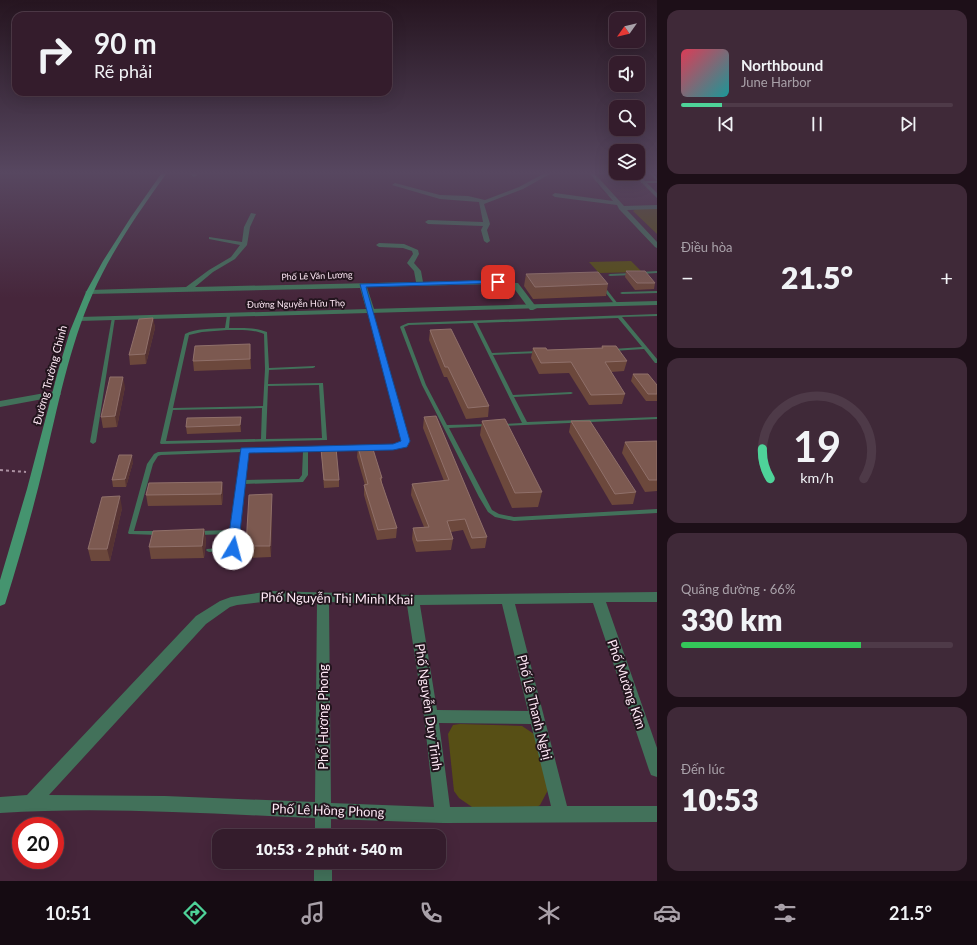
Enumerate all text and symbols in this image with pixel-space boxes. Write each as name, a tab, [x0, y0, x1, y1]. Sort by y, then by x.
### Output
north arrow	[609, 12, 645, 48]
map controls	[609, 12, 645, 180]
text: 90 m	[94, 26, 157, 60]
icon: right	[28, 28, 80, 80]
button: sound	[609, 56, 645, 92]
text: Northbound	[741, 56, 823, 74]
text: Rẽ phải	[94, 60, 152, 82]
text: June Harbor	[741, 74, 811, 90]
button: search	[609, 100, 645, 136]
icon: previous	[715, 113, 737, 135]
icon: pause	[806, 113, 828, 135]
icon: next	[897, 113, 919, 135]
button: layers	[609, 144, 645, 180]
text: Điều hòa	[681, 239, 733, 255]
text: 21.5°	[781, 259, 853, 295]
text: −	[681, 264, 694, 291]
text: +	[940, 264, 953, 291]
pin	[481, 265, 515, 299]
street label: Phố Lê Văn Lương	[281, 269, 353, 282]
icon: arrive	[487, 271, 509, 293]
street label: Đường Nguyễn Hữu Thọ	[247, 297, 345, 310]
street label: Đường Trường Chinh	[30, 324, 69, 426]
text: 19	[793, 420, 841, 470]
text: km/h	[800, 468, 834, 485]
position arrow	[212, 528, 254, 570]
text: Quãng đường · 66%	[681, 581, 795, 597]
street label: Phố Nguyễn Thị Minh Khai	[261, 589, 413, 607]
text: 330 km	[681, 601, 782, 637]
street label: Phố Mường Kim	[604, 637, 650, 731]
street label: Phố Nguyễn Duy Trinh	[412, 642, 446, 772]
street label: Phố Lê Thanh Nghị	[514, 653, 556, 761]
street label: Phố Hương Phong	[315, 664, 331, 770]
text: Đến lúc	[681, 761, 725, 777]
text: 10:53	[681, 781, 759, 817]
street label: Phố Lê Hồng Phong	[271, 800, 385, 820]
speed limit sign: 20	[12, 817, 64, 869]
text: 10:53 · 2 phút · 540 m	[255, 840, 403, 858]
icon: directions	[181, 899, 209, 927]
icon: music	[299, 899, 327, 927]
icon: phone	[417, 899, 445, 927]
icon: climate	[535, 899, 563, 927]
icon: car	[653, 899, 681, 927]
icon: filters	[771, 899, 799, 927]
text: 10:51	[45, 902, 91, 924]
text: 21.5°	[889, 902, 932, 924]

